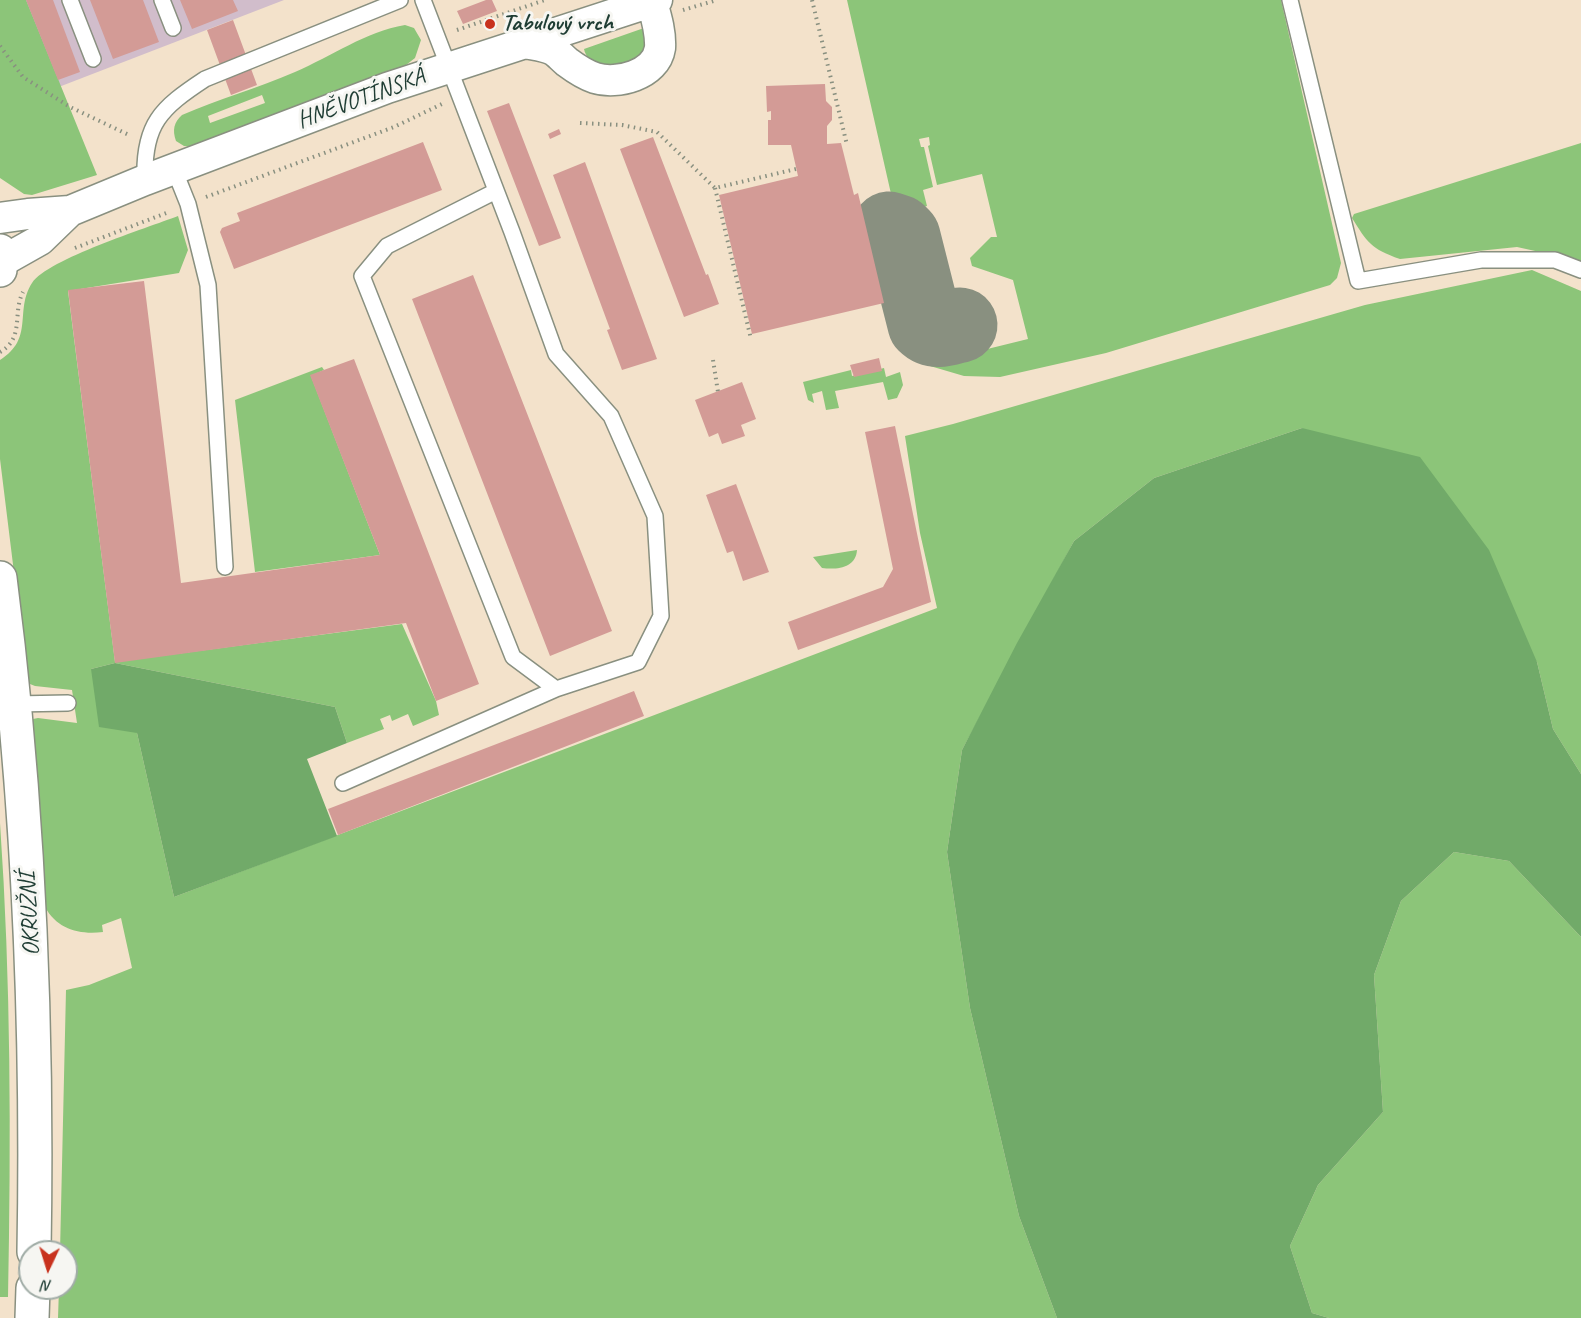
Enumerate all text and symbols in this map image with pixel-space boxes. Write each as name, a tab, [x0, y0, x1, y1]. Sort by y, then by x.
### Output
place label: Tabulový vrch	[502, 10, 613, 38]
marker: Tabulový vrch	[483, 17, 497, 31]
street label: HNĚVOTÍNSKÁ	[293, 63, 429, 135]
street label: OKRUŽNÍ	[13, 871, 47, 957]
north arrow	[18, 1240, 78, 1300]
text: N	[41, 1276, 53, 1296]

